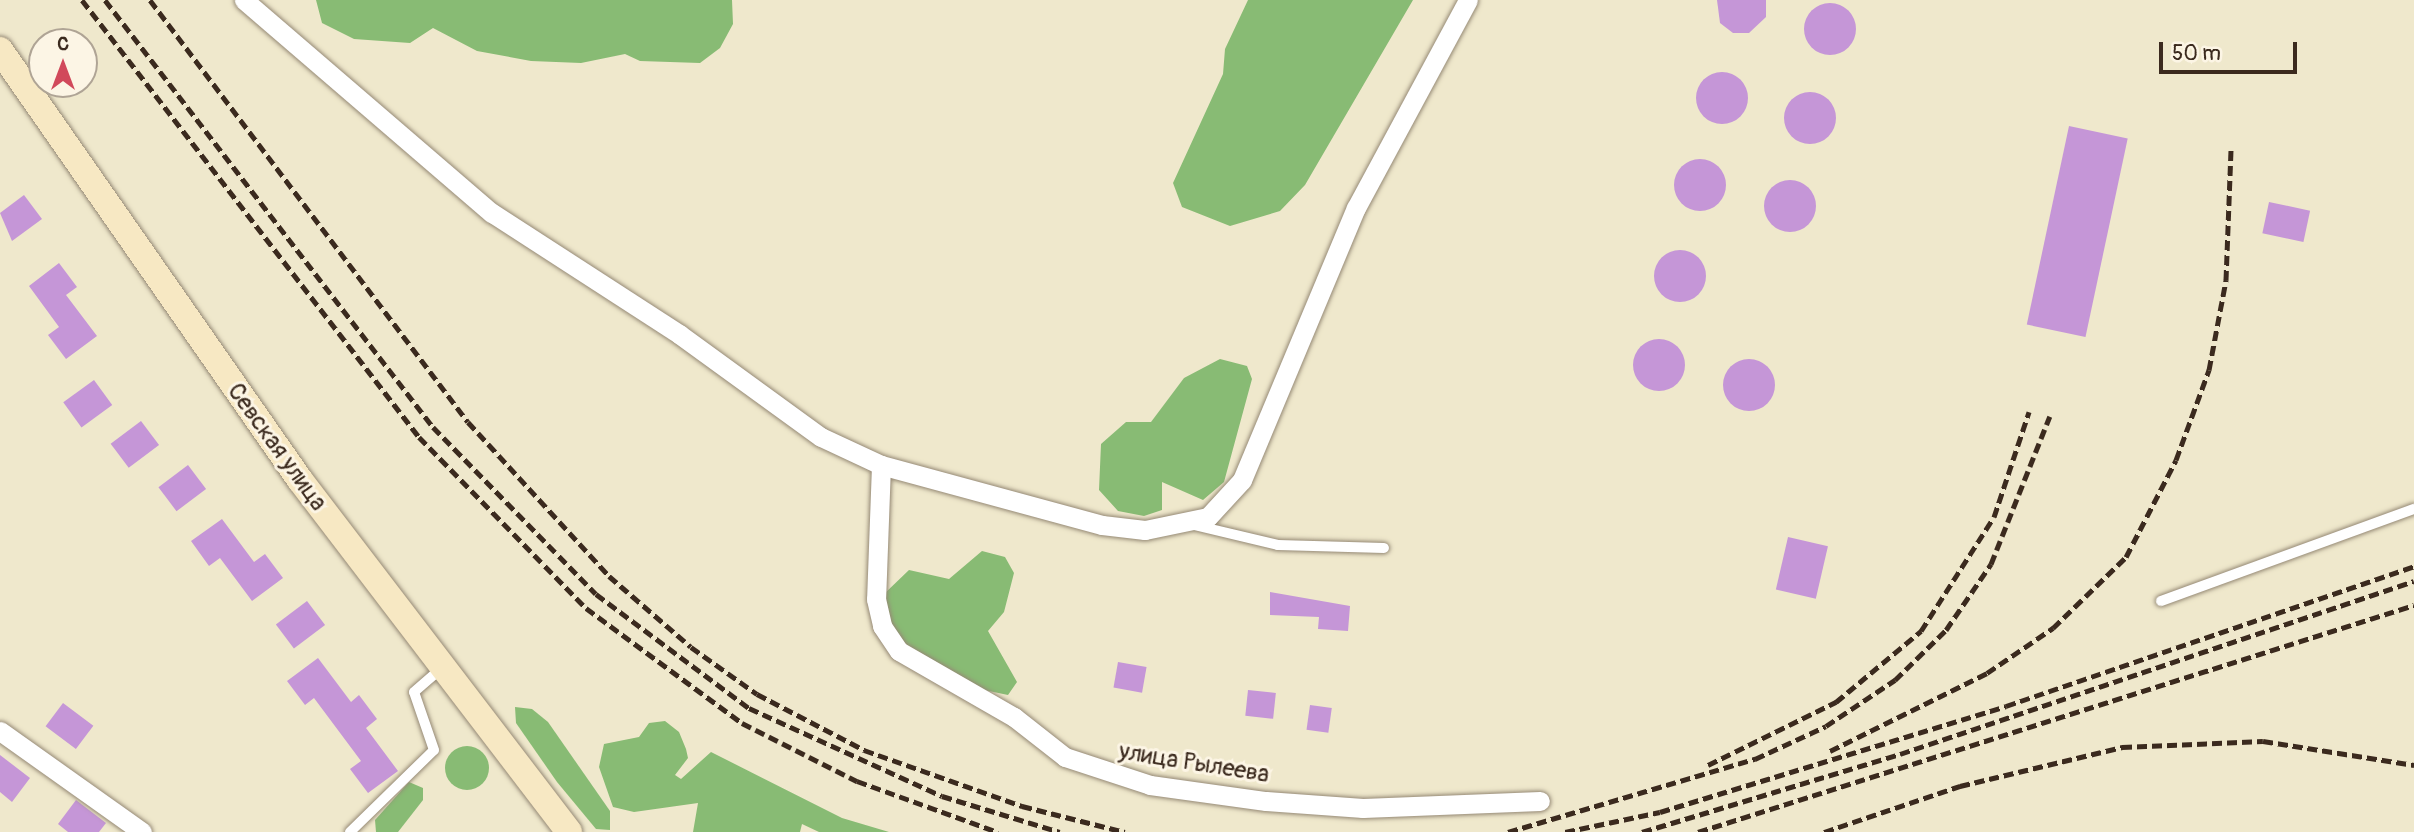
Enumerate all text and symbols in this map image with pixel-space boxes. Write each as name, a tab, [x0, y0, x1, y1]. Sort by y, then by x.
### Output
north arrow	[28, 28, 98, 98]
scale bar	[2162, 28, 2300, 72]
text: С	[57, 32, 69, 56]
text: 50 m	[2172, 40, 2221, 67]
street label: Севская улица	[221, 378, 333, 516]
street label: улица Рылеева	[1117, 737, 1271, 789]

